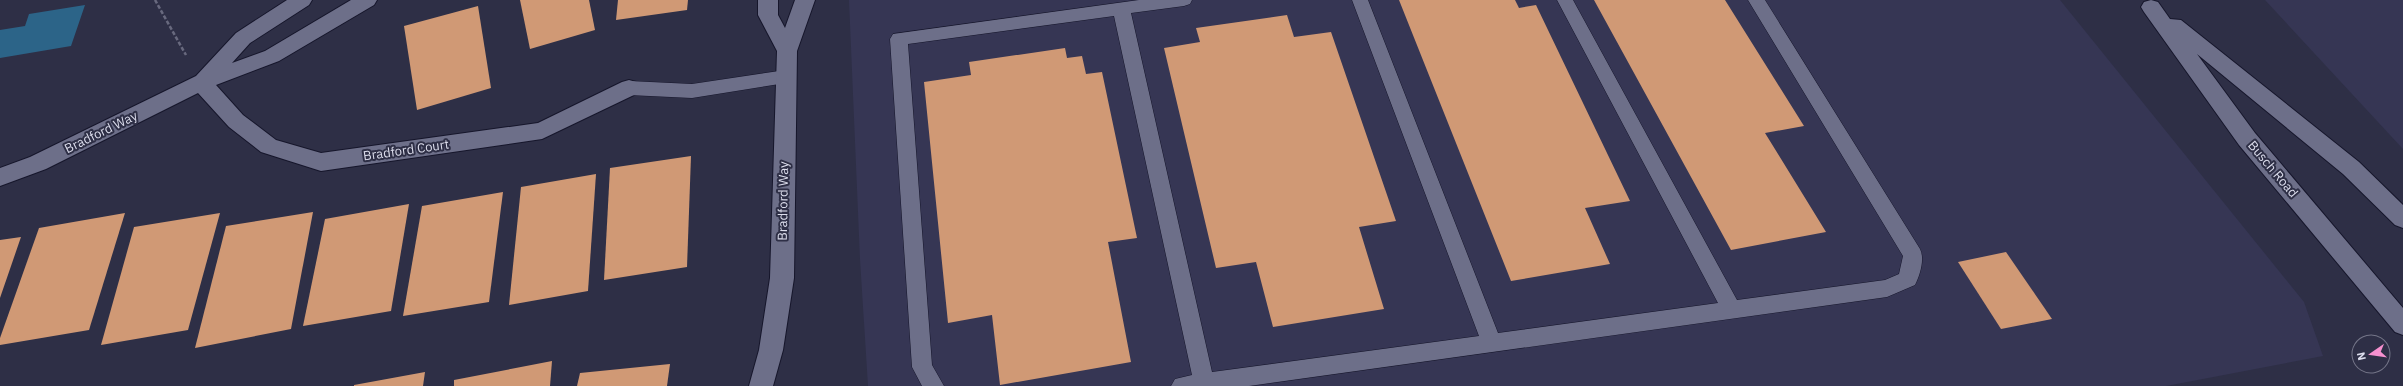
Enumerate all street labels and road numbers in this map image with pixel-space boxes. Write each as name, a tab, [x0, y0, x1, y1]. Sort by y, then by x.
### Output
street label: Bradford Way	[62, 107, 141, 157]
street label: Bradford Court	[362, 136, 450, 164]
street label: Busch Road	[2244, 137, 2302, 201]
street label: Bradford Way	[774, 161, 792, 241]

